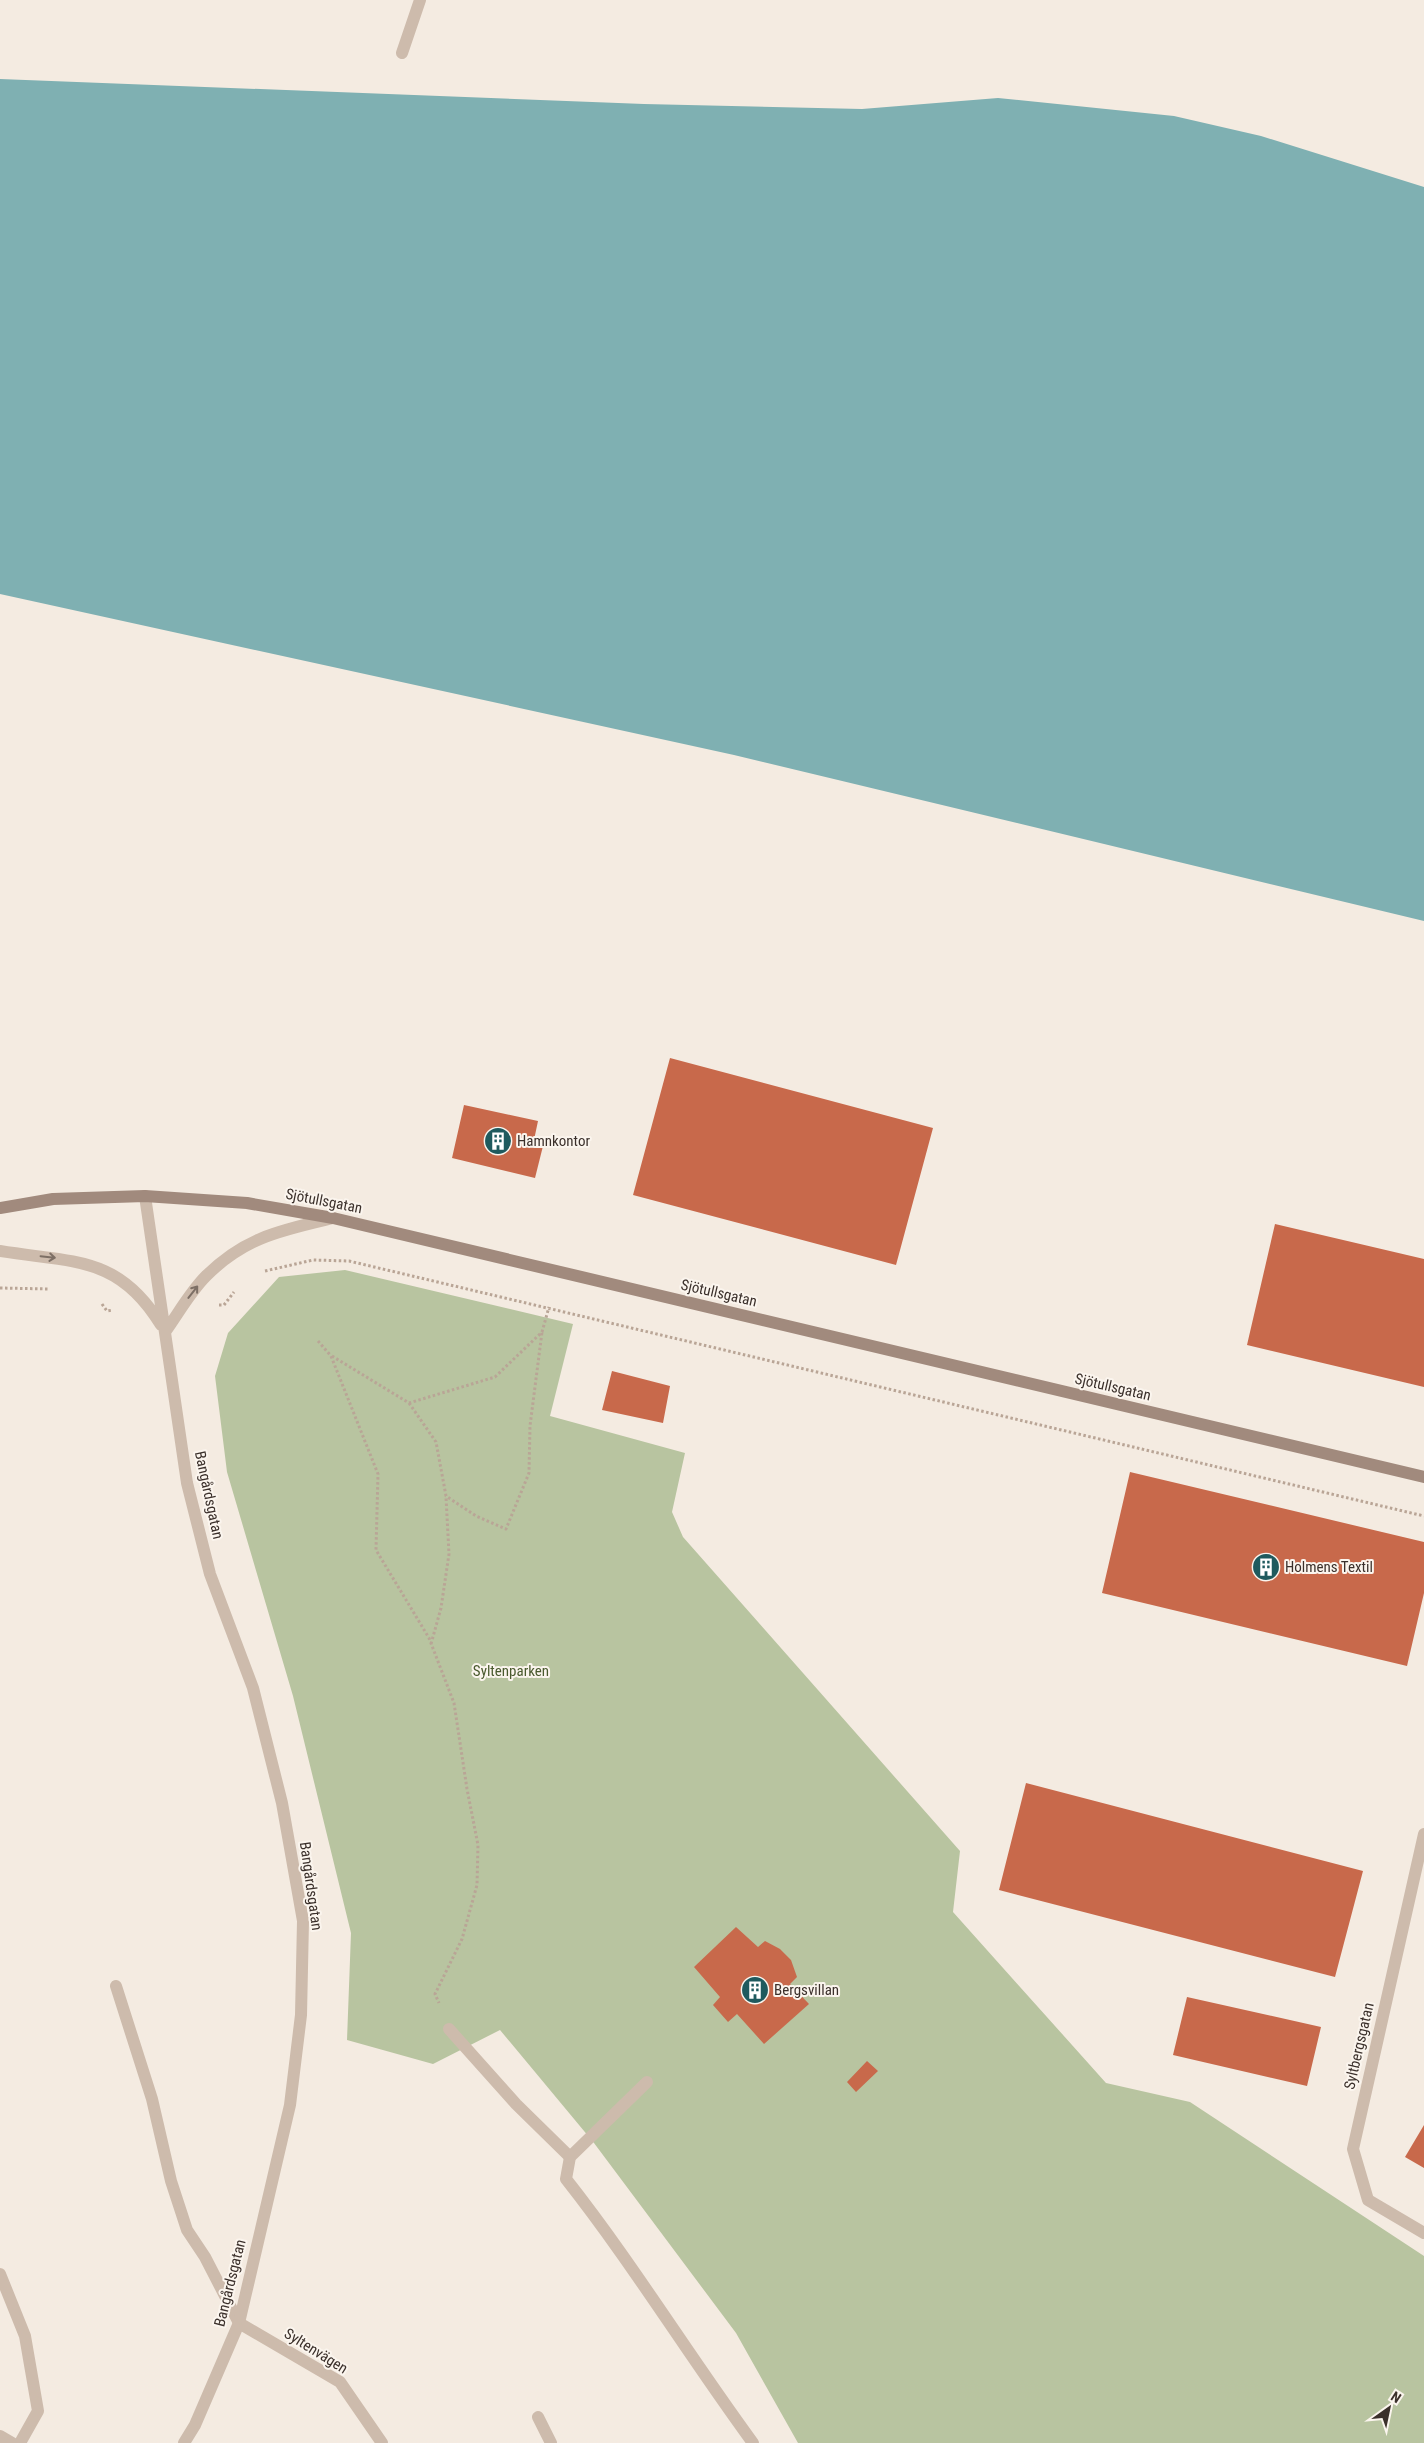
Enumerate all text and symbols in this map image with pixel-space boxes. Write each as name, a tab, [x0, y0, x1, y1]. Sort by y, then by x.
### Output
building icon: Hamnkontor	[483, 1126, 513, 1156]
place label: Hamnkontor	[517, 1132, 590, 1150]
street label: Sjötullsgatan	[284, 1185, 364, 1217]
one-way arrow	[40, 1252, 56, 1262]
street label: Sjötullsgatan	[679, 1276, 759, 1310]
one-way arrow	[187, 1286, 198, 1299]
street label: Sjötullsgatan	[1073, 1370, 1153, 1404]
street label: Bangårdsgatan	[191, 1449, 227, 1541]
building icon: Holmens Textil	[1251, 1552, 1281, 1582]
place label: Holmens Textil	[1285, 1558, 1373, 1576]
park label: Syltenparken	[473, 1662, 549, 1680]
street label: Bangårdsgatan	[296, 1840, 326, 1932]
building icon: Bergsvillan	[740, 1975, 770, 2005]
place label: Bergsvillan	[774, 1981, 839, 1999]
street label: Syltbergsgatan	[1340, 2001, 1378, 2091]
street label: Bangårdsgatan	[210, 2237, 250, 2329]
street label: Syltenvägen	[281, 2324, 351, 2378]
north arrow	[1364, 2383, 1414, 2433]
text: N	[1388, 2388, 1404, 2406]

